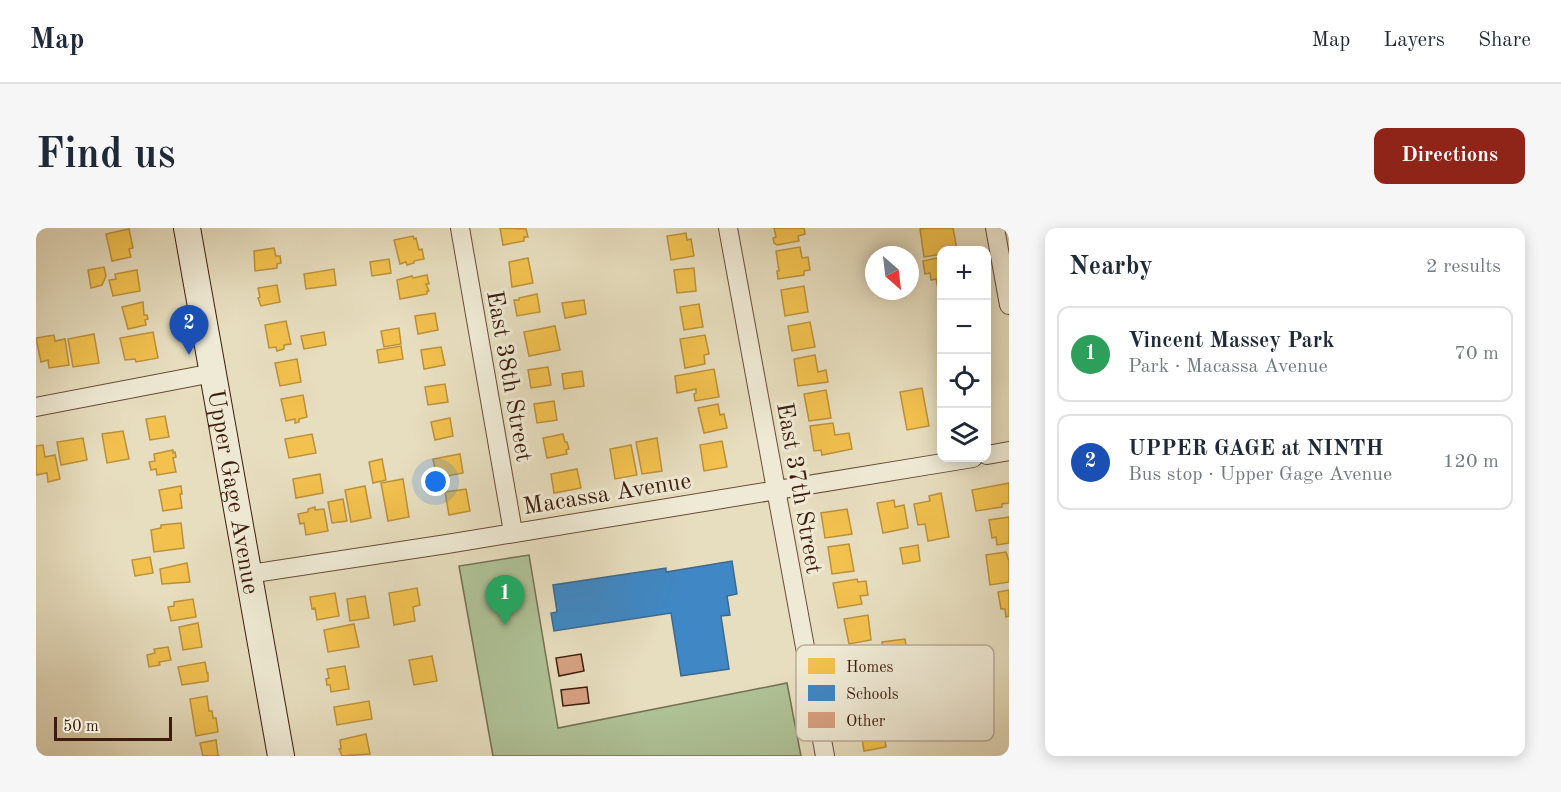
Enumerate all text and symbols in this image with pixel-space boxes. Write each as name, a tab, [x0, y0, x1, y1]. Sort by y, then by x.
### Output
text: Map	[30, 27, 84, 55]
text: Map	[1311, 30, 1350, 51]
text: Layers	[1383, 30, 1445, 51]
text: Share	[1478, 30, 1531, 51]
button: Directions	[1374, 128, 1525, 184]
text: Find us	[36, 135, 175, 177]
north arrow	[865, 246, 919, 300]
map controls	[937, 246, 991, 462]
button: +	[937, 246, 991, 300]
text: Nearby	[1069, 254, 1153, 280]
text: 2 results	[1426, 257, 1501, 277]
street label: East 38th Street	[481, 289, 535, 464]
button: −	[937, 300, 991, 354]
pin: 2	[170, 306, 208, 355]
text: Vincent Massey Park	[1128, 330, 1335, 352]
text: 1	[1085, 344, 1096, 364]
text: 70 m	[1454, 344, 1499, 364]
button: locate	[937, 354, 991, 408]
text: Park · Macassa Avenue	[1128, 357, 1328, 377]
street label: Upper Gage Avenue	[202, 388, 262, 596]
street label: East 37th Street	[771, 401, 825, 576]
button: layers	[937, 408, 991, 462]
text: UPPER GAGE at NINTH	[1128, 438, 1384, 460]
text: 2	[1085, 452, 1096, 472]
text: 120 m	[1443, 452, 1499, 472]
text: Bus stop · Upper Gage Avenue	[1128, 465, 1392, 485]
your location	[421, 467, 450, 496]
street label: Macassa Avenue	[522, 470, 693, 520]
pin: 1	[486, 576, 524, 625]
legend	[796, 645, 994, 741]
text: Homes	[846, 660, 894, 676]
text: Schools	[846, 687, 899, 703]
scale bar	[54, 714, 172, 742]
text: Other	[846, 714, 886, 730]
text: 50 m	[63, 719, 99, 735]

